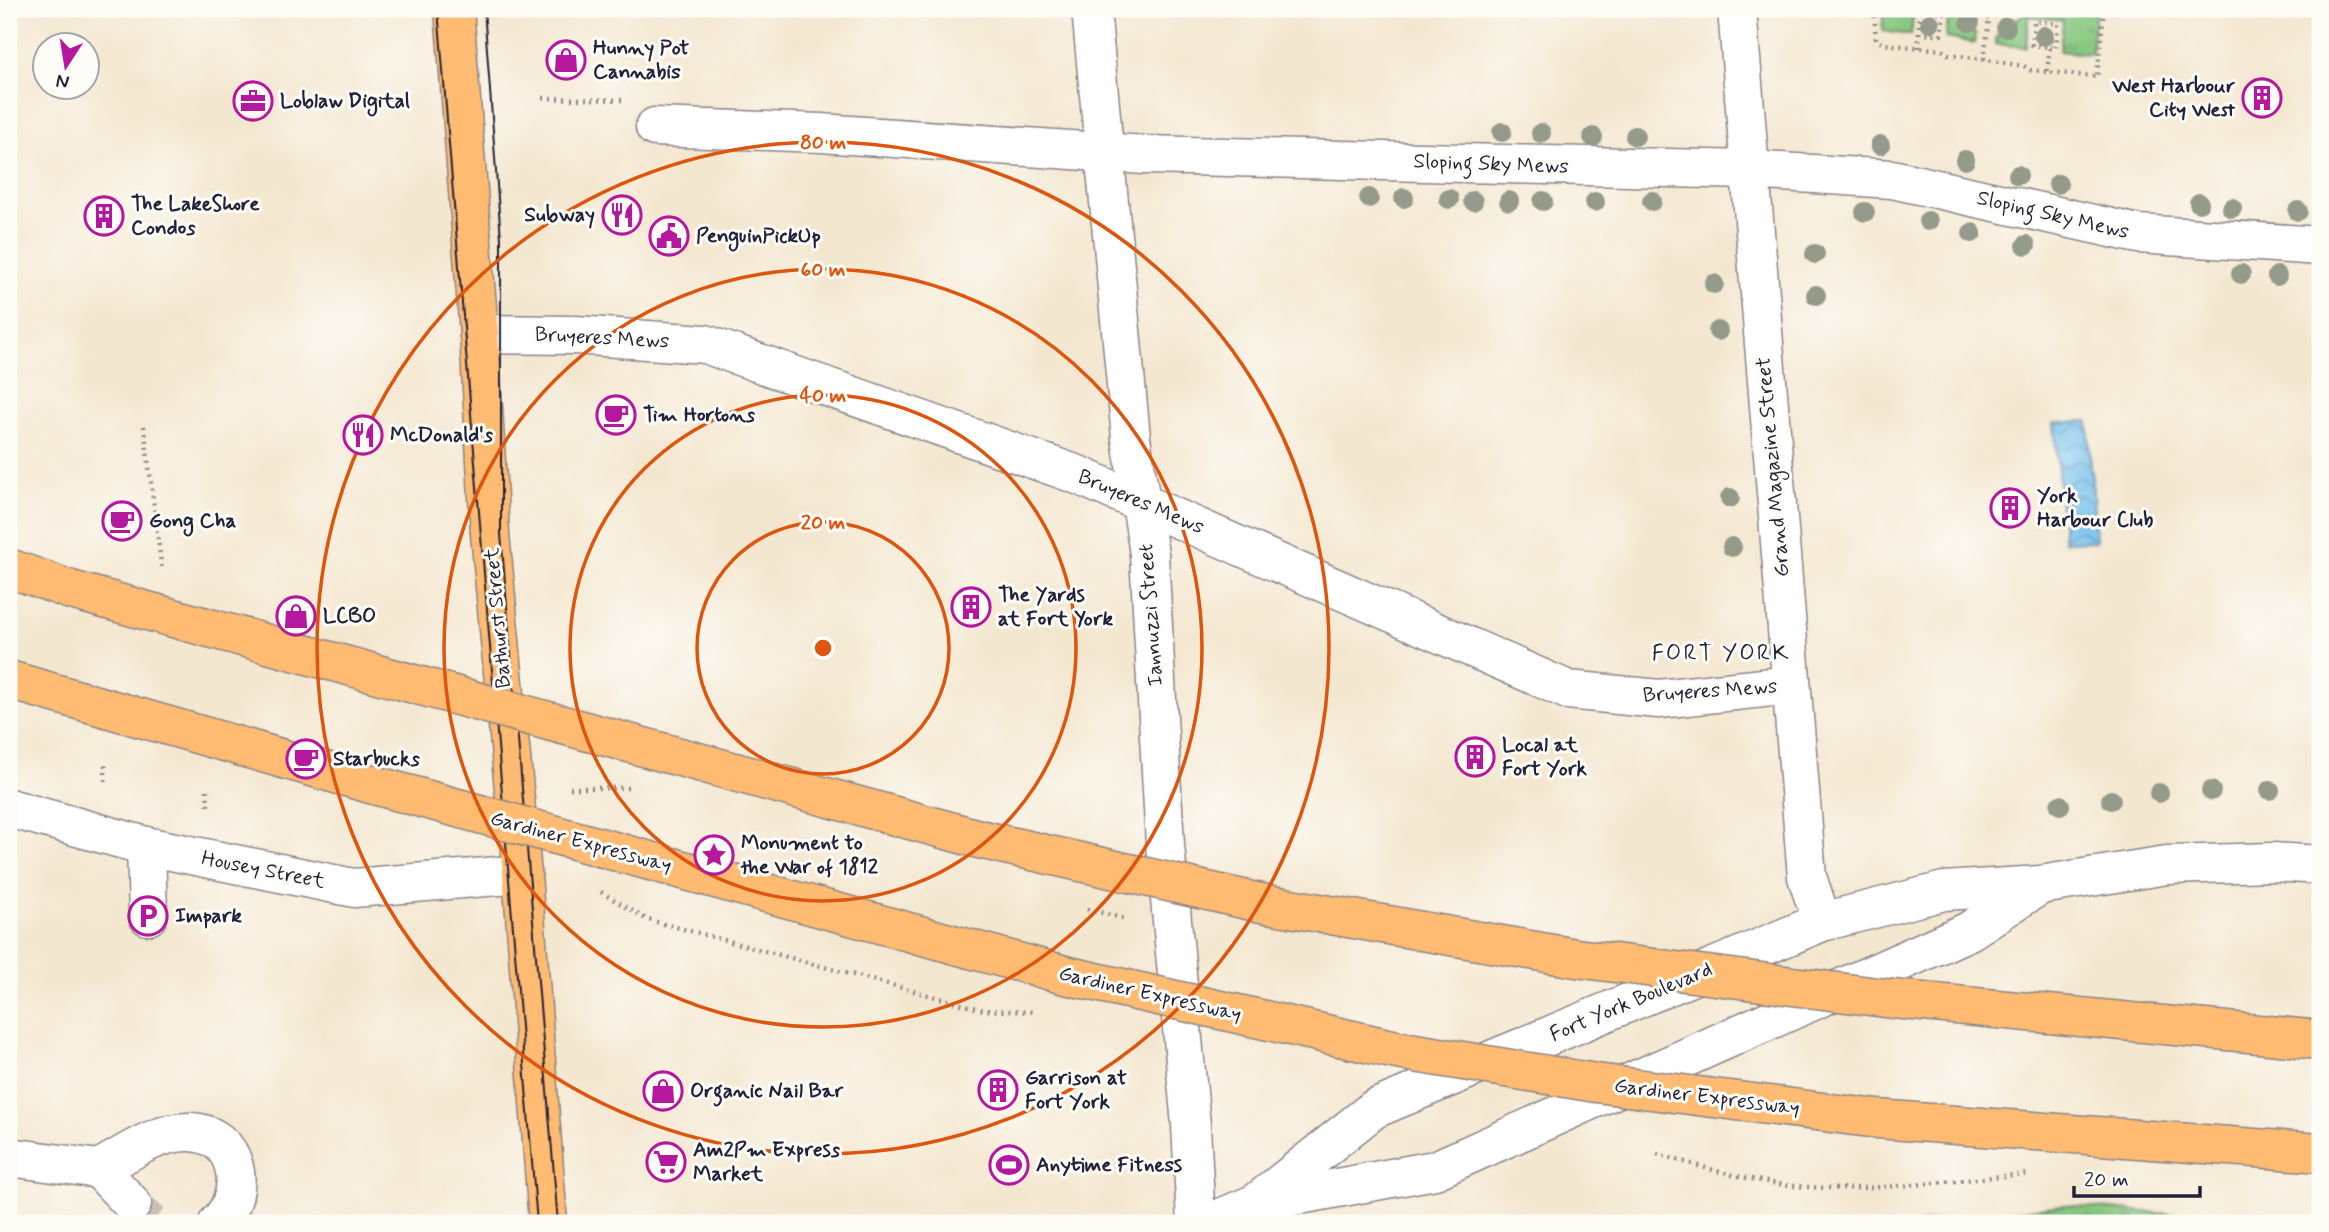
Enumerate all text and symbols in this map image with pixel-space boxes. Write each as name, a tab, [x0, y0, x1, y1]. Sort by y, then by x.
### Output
north arrow	[32, 32, 102, 102]
place label: Hunny Pot Cannabis	[593, 34, 689, 86]
shop icon: Hunny Pot Cannabis	[545, 39, 587, 81]
text: N	[54, 68, 72, 95]
place label: West Harbour City West	[2111, 72, 2235, 124]
building icon: West Harbour City West	[2241, 77, 2283, 119]
office icon: Loblaw Digital	[232, 80, 274, 122]
place label: Loblaw Digital	[280, 87, 410, 117]
text: 80 m	[800, 129, 846, 157]
street label: Sloping Sky Mews	[1413, 147, 1569, 183]
street label: Sloping Sky Mews	[1974, 184, 2132, 248]
place label: The LakeShore Condos	[131, 190, 260, 242]
restaurant icon: Subway	[601, 194, 643, 236]
building icon: The LakeShore Condos	[83, 195, 125, 237]
place label: Subway	[524, 201, 595, 229]
public building icon: PenguinPickUp	[648, 215, 690, 257]
place label: PenguinPickUp	[696, 222, 821, 252]
text: 60 m	[800, 256, 846, 284]
street label: Bruyeres Mews	[534, 320, 670, 356]
street label: Grand Magazine Street	[1749, 356, 1798, 578]
text: 40 m	[800, 382, 847, 410]
cafe icon: Tim Hortons	[595, 394, 637, 436]
place label: Tim Hortons	[643, 401, 756, 429]
restaurant icon: McDonald's	[342, 414, 384, 456]
place label: McDonald's	[390, 421, 494, 449]
street label: Bruyeres Mews	[1074, 463, 1208, 541]
place label: York Harbour Club	[2037, 482, 2153, 534]
building icon: York Harbour Club	[1989, 487, 2031, 529]
cafe icon: Gong Cha	[101, 500, 143, 542]
place label: Gong Cha	[149, 507, 236, 537]
text: 20 m	[801, 509, 846, 537]
street label: Iannuzzi Street	[1132, 543, 1170, 687]
street label: Bathurst Street	[478, 546, 518, 689]
place label: The Yards at Fort York	[998, 581, 1113, 633]
building icon: The Yards at Fort York	[950, 586, 992, 628]
shop icon: LCBO	[275, 595, 317, 637]
place label: LCBO	[323, 602, 376, 630]
centre of rings	[811, 636, 835, 660]
district label: FORT YORK	[1652, 639, 1790, 669]
street label: Bruyeres Mews	[1642, 672, 1778, 710]
place label: Local at Fort York	[1502, 731, 1587, 783]
building icon: Local at Fort York	[1454, 736, 1496, 778]
cafe icon: Starbucks	[285, 738, 327, 780]
place label: Starbucks	[333, 745, 420, 773]
street label: Gardiner Expressway	[487, 804, 675, 880]
place label: Monument to the War of 1812	[740, 829, 879, 881]
place icon: Monument to the War of 1812	[693, 834, 735, 876]
street label: Housey Street	[199, 844, 328, 896]
parking icon: Impark	[127, 895, 169, 937]
place label: Impark	[175, 902, 242, 930]
street label: Fort York Boulevard	[1545, 955, 1717, 1049]
street label: Gardiner Expressway	[1056, 959, 1244, 1029]
place label: Garrison at Fort York	[1025, 1064, 1127, 1116]
building icon: Garrison at Fort York	[977, 1069, 1019, 1111]
shop icon: Organic Nail Bar	[642, 1070, 684, 1112]
street label: Gardiner Expressway	[1613, 1072, 1801, 1122]
place label: Organic Nail Bar	[690, 1077, 844, 1107]
place label: Am2Pm Express Market	[693, 1136, 841, 1188]
supermarket icon: Am2Pm Express Market	[645, 1141, 687, 1183]
sports icon: Anytime Fitness	[988, 1144, 1030, 1186]
place label: Anytime Fitness	[1036, 1151, 1183, 1179]
scale bar	[2074, 1155, 2200, 1199]
text: 20 m	[2084, 1166, 2129, 1194]

